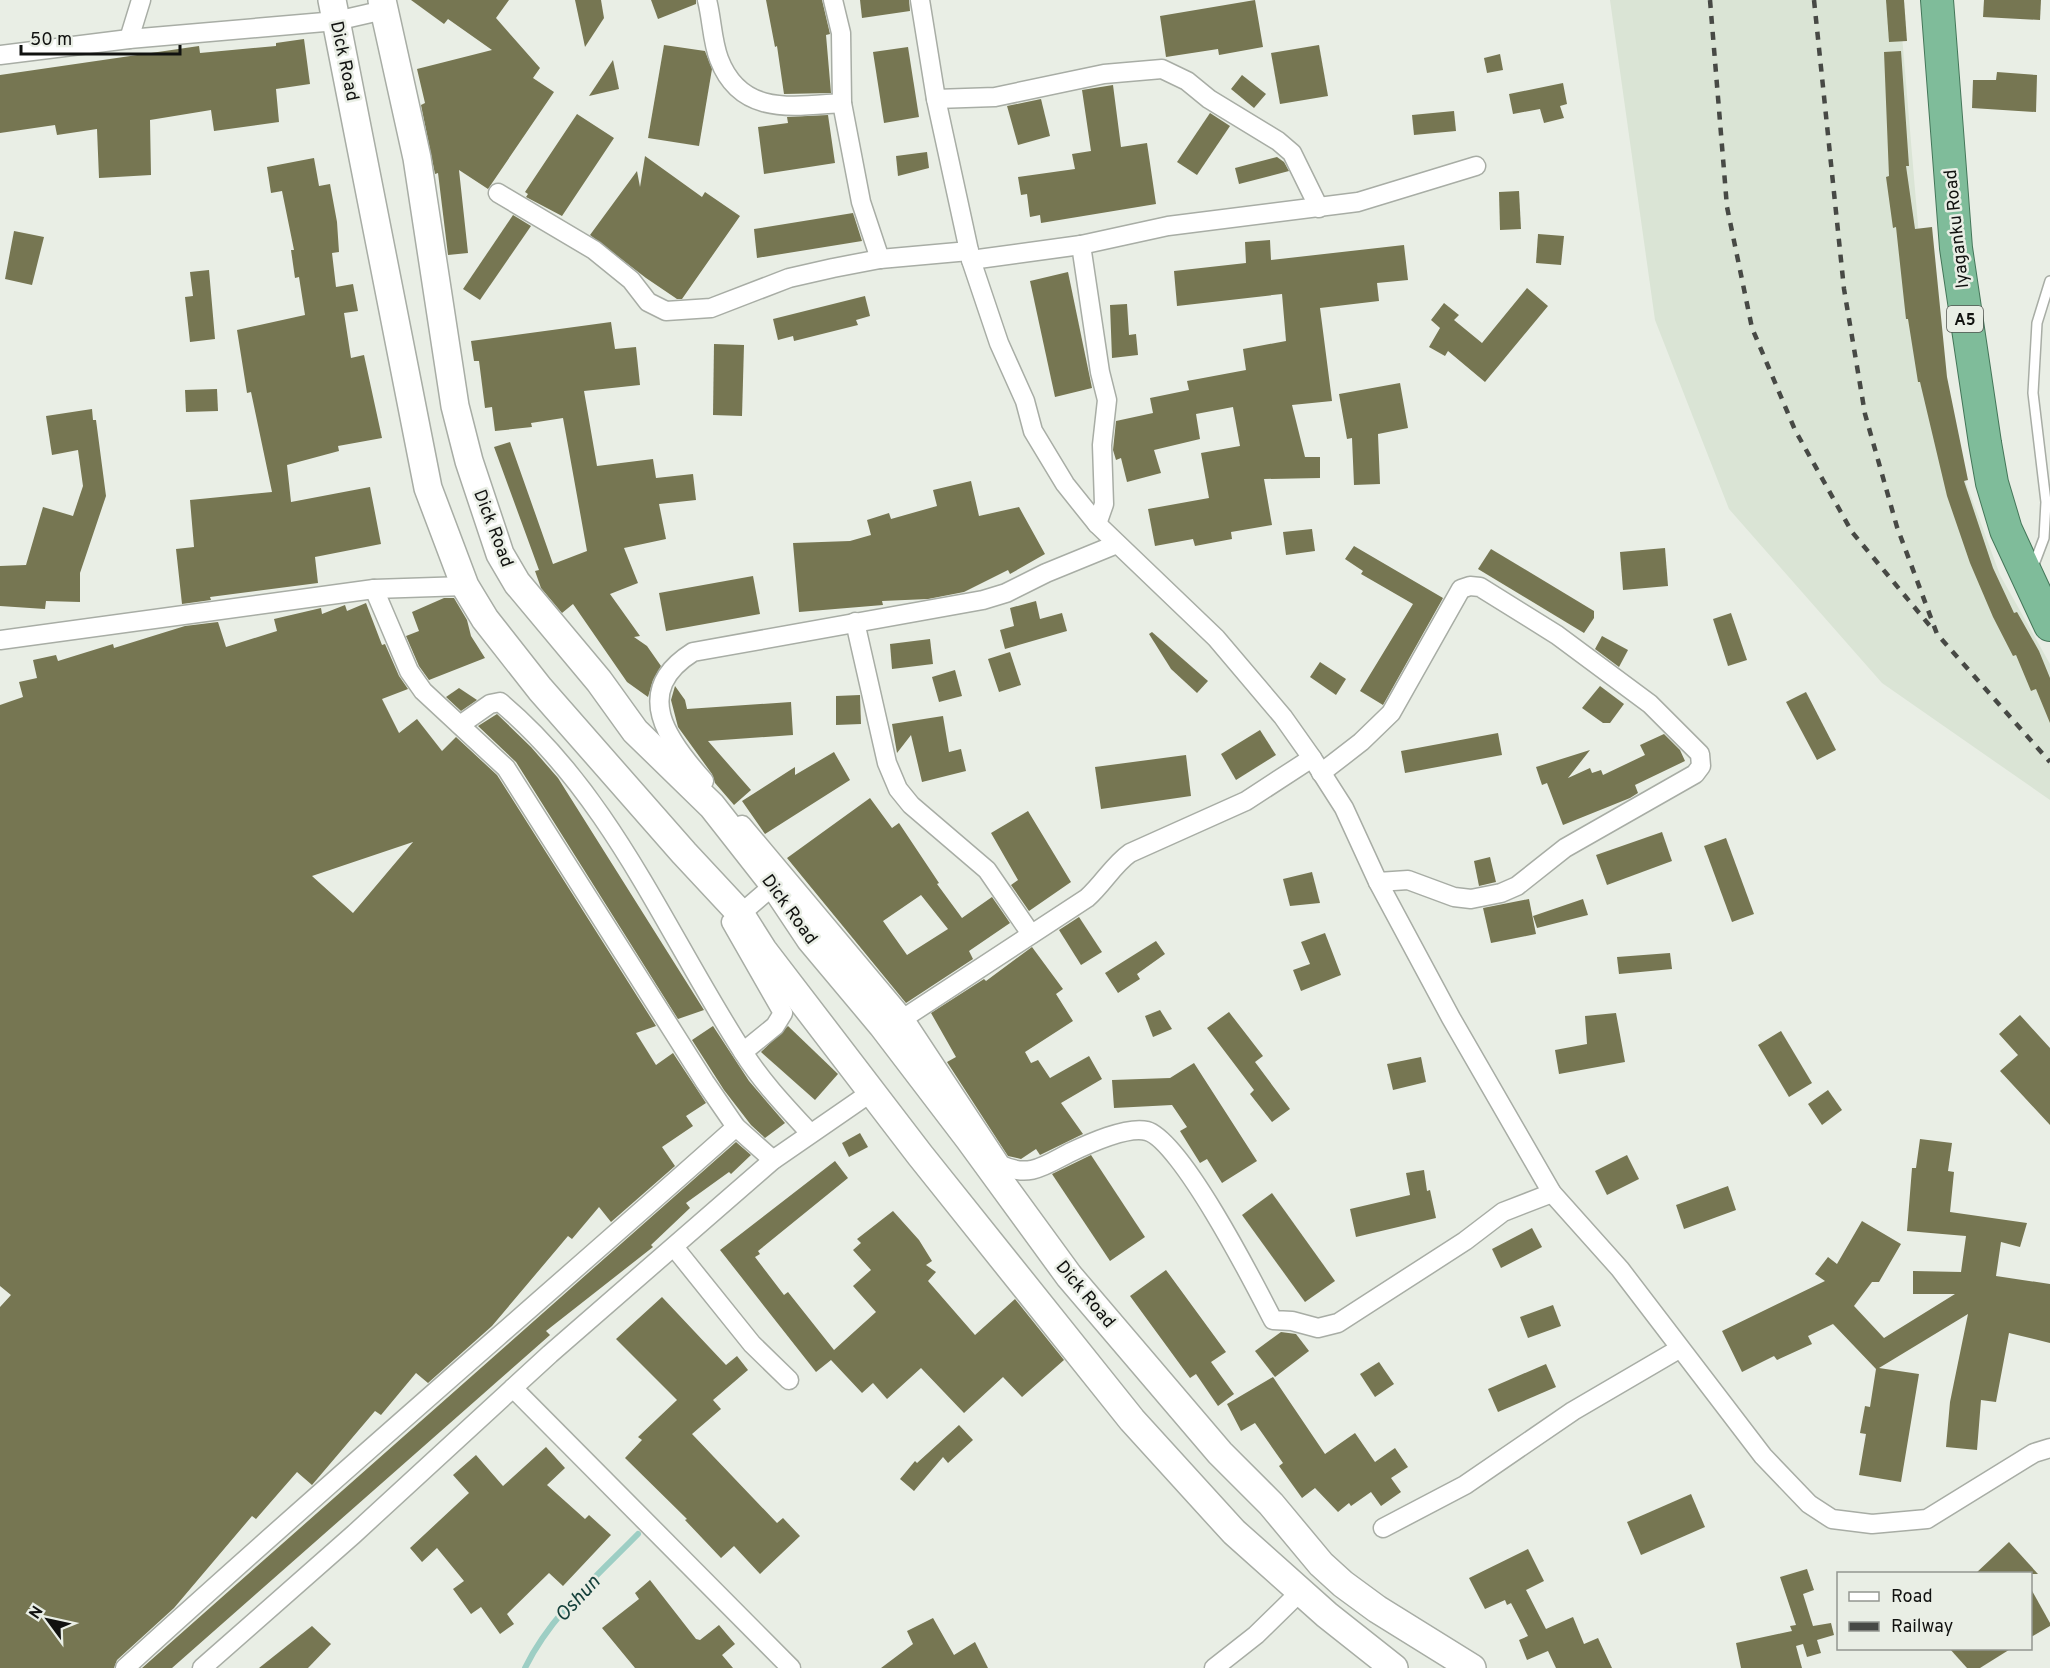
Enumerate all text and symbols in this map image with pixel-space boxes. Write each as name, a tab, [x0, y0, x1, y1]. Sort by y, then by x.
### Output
scale bar	[21, 18, 180, 56]
street label: Dick Road	[324, 19, 363, 103]
text: 50 m	[30, 29, 72, 52]
street label: Iyaganku Road	[1940, 168, 1975, 289]
road number: A5	[1947, 306, 1983, 332]
street label: Dick Road	[467, 486, 518, 571]
street label: Dick Road	[756, 870, 822, 950]
street label: Dick Road	[1050, 1256, 1120, 1334]
water label: Oshun	[550, 1570, 607, 1628]
legend	[1837, 1572, 2032, 1650]
text: Road	[1891, 1586, 1933, 1609]
north arrow	[18, 1590, 78, 1650]
text: N	[26, 1603, 49, 1623]
text: Railway	[1891, 1616, 1953, 1639]

